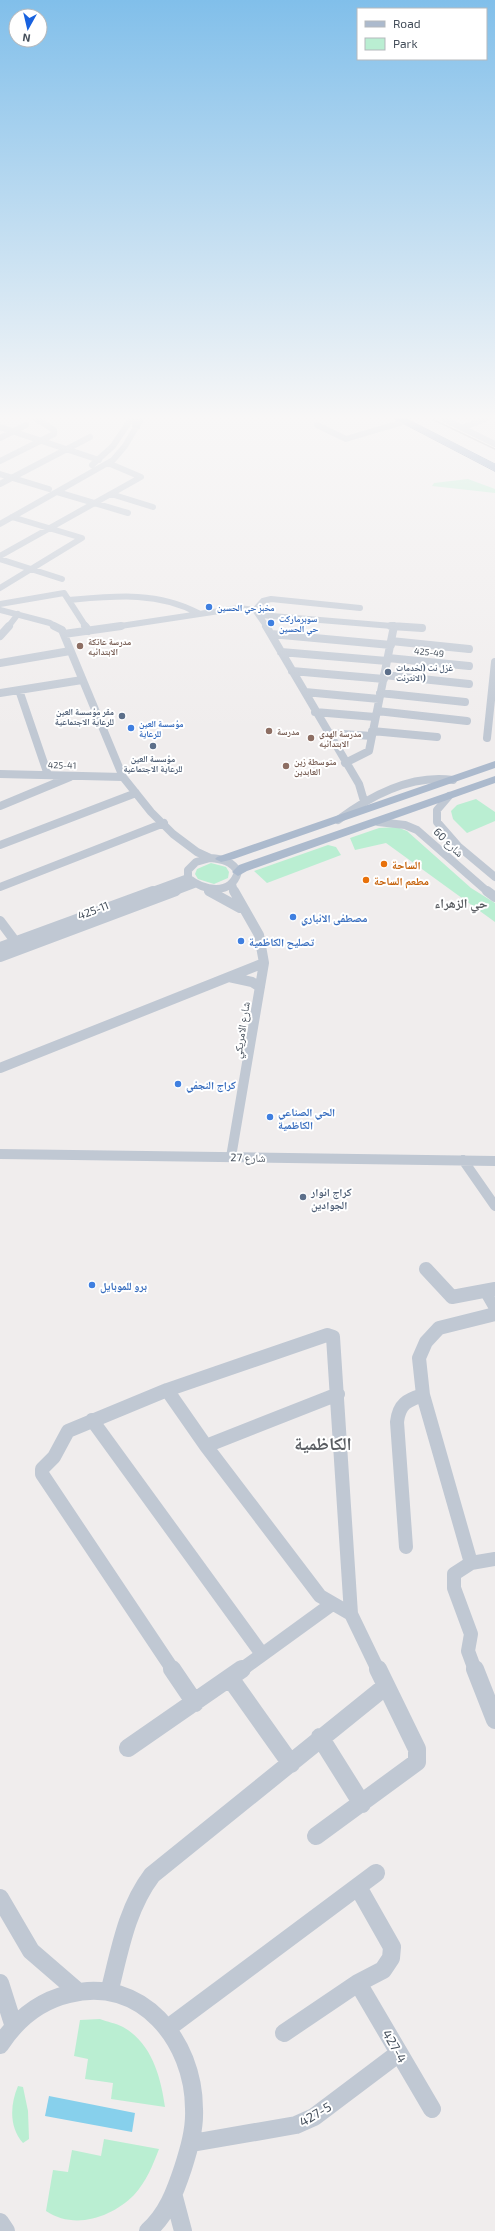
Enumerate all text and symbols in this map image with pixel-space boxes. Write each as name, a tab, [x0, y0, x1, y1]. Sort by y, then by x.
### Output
north arrow	[8, 8, 48, 48]
legend	[357, 8, 487, 60]
text: Road	[393, 16, 421, 30]
text: N	[22, 31, 31, 45]
text: Park	[393, 36, 418, 50]
marker: مخبز حي الحسين	[204, 602, 214, 612]
place label: مخبز حي الحسين	[217, 602, 275, 615]
place label: سوبرماركت حي الحسين	[279, 613, 318, 636]
marker: سوبرماركت حي الحسين	[266, 618, 276, 628]
place label: مدرسة عاتكة الابتدائيه	[88, 636, 131, 657]
marker: مدرسة عاتكة الابتدائيه	[75, 641, 85, 651]
street label: 425-49	[413, 645, 445, 659]
place label: غزل نت (لخدمات الانترنت)	[396, 662, 453, 683]
marker: غزل نت (لخدمات الانترنت)	[383, 667, 393, 677]
place label: مقر مؤسسة العين للرعاية الاجتماعية	[55, 706, 114, 727]
marker: مقر مؤسسة العين للرعاية الاجتماعية	[117, 711, 127, 721]
place label: مؤسسة العين للرعاية	[139, 718, 184, 739]
marker: مؤسسة العين للرعاية	[126, 723, 136, 733]
marker: مدرسة	[264, 726, 274, 736]
place label: مدرسة	[277, 726, 300, 737]
place label: مدرسة الهدى الابتدائيه	[319, 728, 362, 749]
marker: مدرسة الهدى الابتدائيه	[306, 733, 316, 743]
marker: مؤسسة العين للرعاية الاجتماعية	[148, 741, 158, 751]
place label: مؤسسة العين للرعاية الاجتماعية	[123, 753, 183, 774]
place label: متوسطة زين العابدين	[294, 756, 337, 778]
street label: 425-41	[48, 759, 76, 771]
marker: متوسطة زين العابدين	[281, 761, 291, 771]
street label: شارع 60	[431, 825, 467, 860]
place label: الساحة	[392, 858, 421, 871]
marker: الساحة	[379, 859, 389, 869]
place label: مطعم الساحة	[374, 874, 429, 889]
marker: مطعم الساحة	[361, 875, 371, 885]
district label: حي الزهراء	[434, 895, 488, 914]
street label: 425-11	[76, 898, 110, 922]
place label: مصطفى الانباري	[301, 911, 367, 926]
marker: مصطفى الانباري	[288, 912, 298, 922]
place label: تصليح الكاظمية	[249, 935, 314, 950]
marker: تصليح الكاظمية	[236, 936, 246, 946]
street label: شارع الامريكي	[230, 1001, 255, 1060]
place label: كراج النجفي	[186, 1078, 236, 1093]
marker: كراج النجفي	[173, 1079, 183, 1089]
place label: الحي الصناعي الكاظمية	[278, 1105, 335, 1131]
marker: الحي الصناعي الكاظمية	[265, 1112, 275, 1122]
street label: شارع 27	[230, 1150, 266, 1165]
place label: كراج انوار الجوادين	[310, 1185, 352, 1213]
marker: كراج انوار الجوادين	[298, 1192, 308, 1202]
place label: برو للموبايل	[100, 1279, 147, 1294]
marker: برو للموبايل	[87, 1280, 97, 1290]
district label: الكاظمية	[294, 1432, 352, 1454]
street label: 427-4	[379, 2027, 411, 2065]
street label: 427-5	[296, 2098, 334, 2130]

